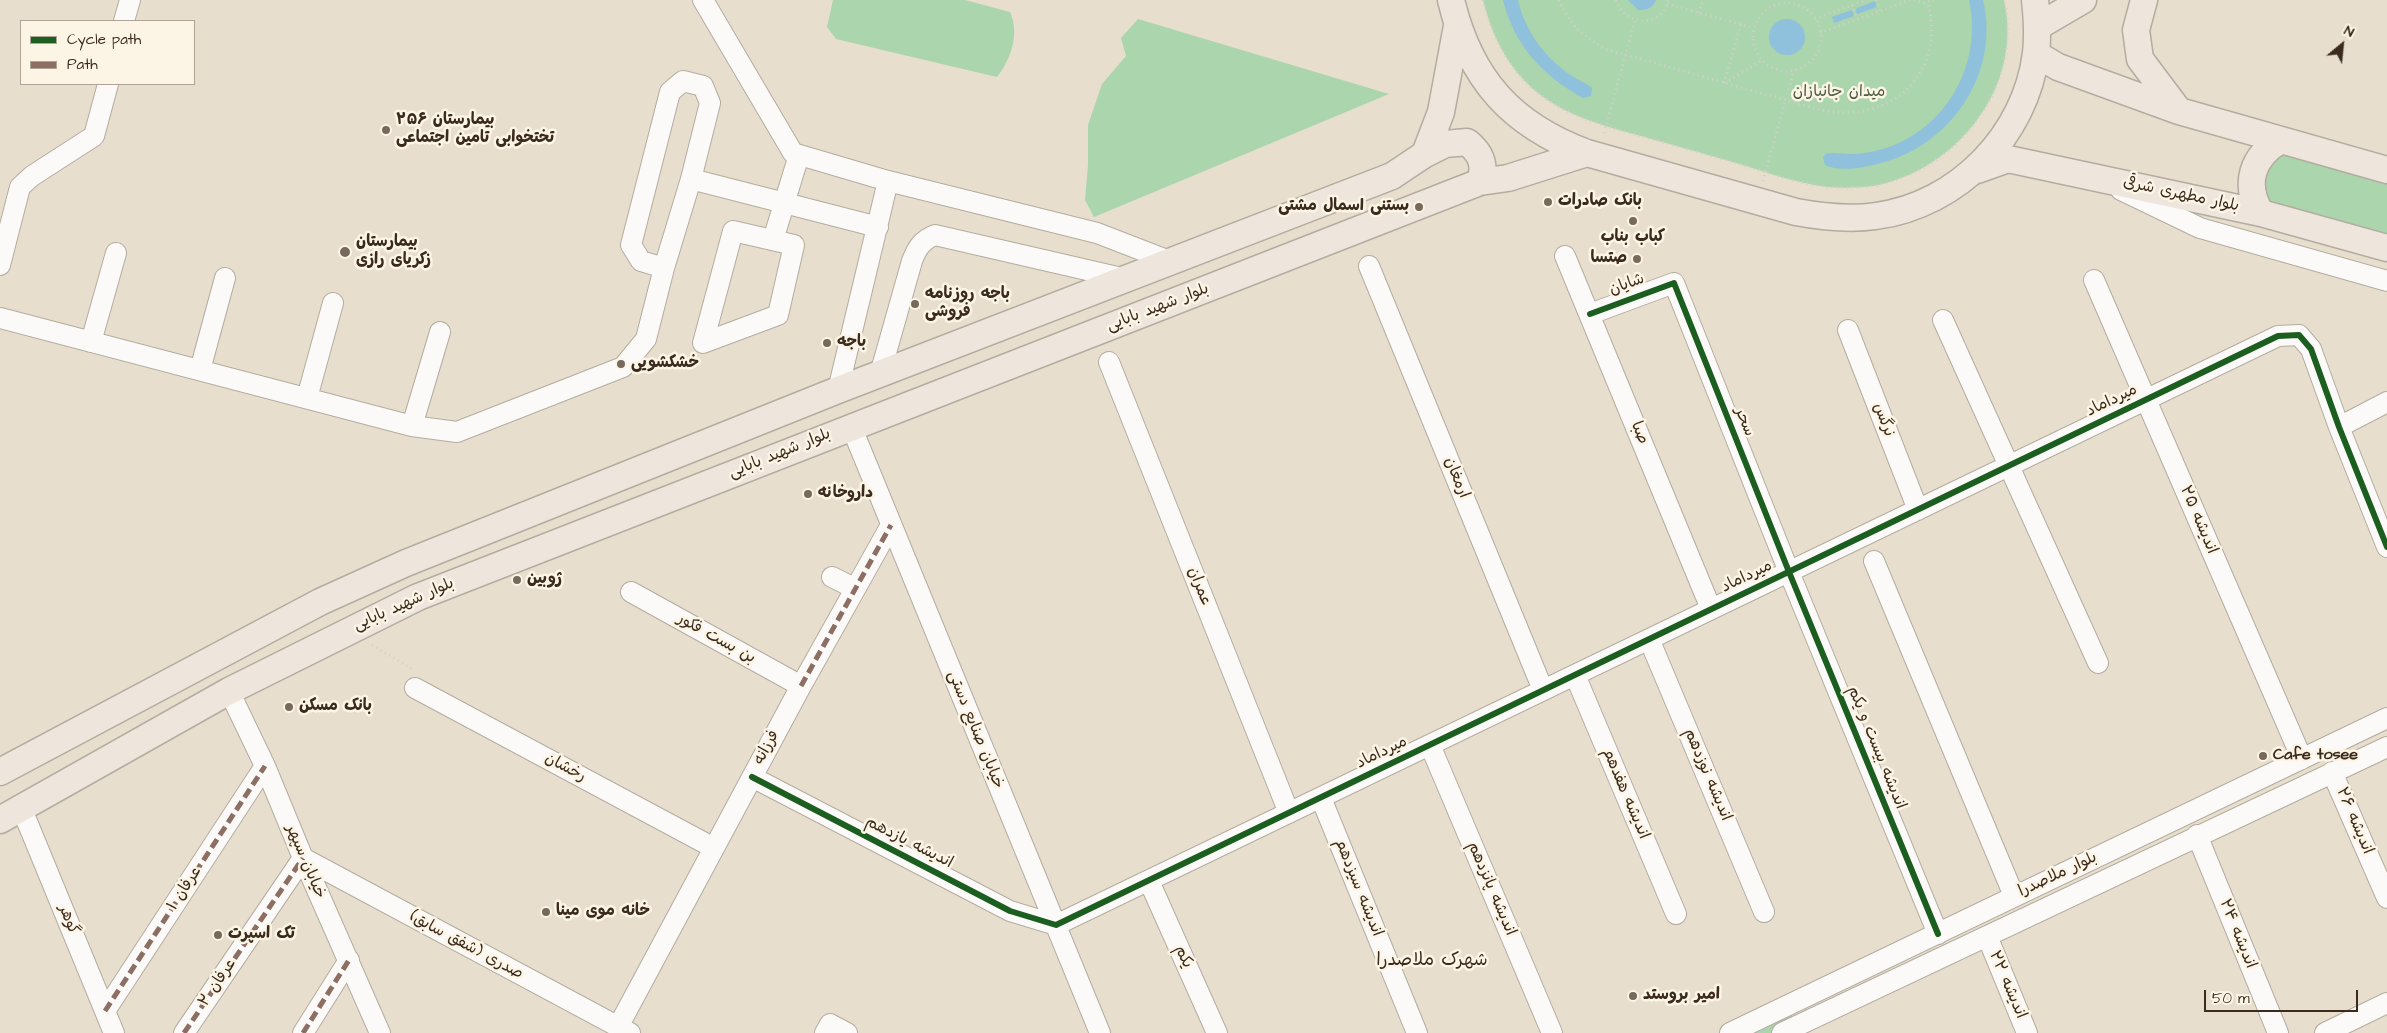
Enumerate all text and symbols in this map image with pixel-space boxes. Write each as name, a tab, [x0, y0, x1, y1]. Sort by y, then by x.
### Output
legend	[20, 20, 195, 85]
north arrow	[2317, 20, 2367, 70]
text: N	[2340, 21, 2358, 43]
text: Cycle path	[67, 29, 141, 50]
text: Path	[67, 54, 98, 75]
park label: میدان جانبازان	[1793, 83, 1885, 103]
place label: بیمارستان ۲۵۶ تختخوابی تامین اجتماعی	[396, 111, 554, 149]
marker: بیمارستان ۲۵۶ تختخوابی تامین اجتماعی	[380, 124, 392, 136]
street label: بلوار مطهری شرقی	[2121, 173, 2241, 217]
place label: بانک صادرات	[1558, 192, 1642, 212]
marker: بانک صادرات	[1542, 196, 1554, 208]
place label: بستنی اسمال مشتی	[1278, 197, 1409, 217]
marker: بستنی اسمال مشتی	[1413, 201, 1425, 213]
marker: کباب بناب	[1627, 215, 1639, 227]
place label: کباب بناب	[1601, 228, 1665, 248]
place label: بیمارستان زکریای رازی	[356, 233, 431, 271]
marker: بیمارستان زکریای رازی	[338, 245, 352, 259]
place label: صتسا	[1591, 249, 1627, 269]
marker: صتسا	[1631, 253, 1643, 265]
street label: شایان	[1607, 270, 1647, 300]
street label: بلوار شهید بابایی	[1104, 280, 1212, 336]
place label: باجه روزنامه فروشی	[925, 285, 1010, 323]
marker: باجه روزنامه فروشی	[909, 298, 921, 310]
place label: باجه	[837, 333, 866, 353]
marker: باجه	[821, 337, 833, 349]
place label: خشکشویی	[631, 354, 699, 374]
marker: خشکشویی	[615, 358, 627, 370]
street label: میرداماد	[2083, 380, 2141, 422]
street label: نرگس	[1868, 400, 1898, 440]
street label: سحر	[1730, 405, 1758, 439]
street label: صبا	[1626, 419, 1652, 447]
street label: بلوار شهید بابایی	[726, 425, 834, 483]
street label: ارمغان	[1439, 455, 1473, 501]
street label: اندیشه ۲۵	[2175, 483, 2221, 557]
place label: داروخانه	[818, 484, 873, 504]
marker: داروخانه	[802, 488, 814, 500]
street label: میرداماد	[1718, 556, 1776, 598]
street label: عمران	[1183, 565, 1215, 609]
place label: ژوبین	[527, 570, 562, 590]
street label: بلوار شهید بابایی	[351, 574, 457, 636]
marker: ژوبین	[511, 574, 523, 586]
street label: بن بست فكور	[673, 610, 759, 668]
street label: خیابان صنایع دستی	[943, 668, 1007, 792]
street label: اندیشه بیست و یکم	[1843, 684, 1909, 812]
place label: بانک مسکن	[299, 697, 372, 717]
marker: بانک مسکن	[283, 701, 295, 713]
street label: اندیشه نوزدهم	[1679, 726, 1735, 824]
street label: فرزانه	[750, 727, 784, 769]
street label: میرداماد	[1353, 732, 1411, 774]
street label: اندیشه هفدهم	[1597, 746, 1653, 842]
place label: Cafe tosee	[2273, 746, 2358, 766]
street label: رخشان	[541, 749, 589, 787]
marker: Cafe tosee	[2257, 750, 2269, 762]
street label: اندیشه ۲۶	[2331, 785, 2377, 857]
street label: اندیشه یازدهم	[862, 813, 956, 873]
street label: خیابان سپهر	[281, 822, 329, 902]
street label: اندیشه سیزدهم	[1330, 836, 1386, 940]
street label: اندیشه پانزدهم	[1463, 839, 1519, 939]
street label: بلوار ملاصدرا	[2016, 848, 2100, 902]
street label: عرفان ۱	[164, 863, 206, 915]
street label: اندیشه ۲۴	[2214, 896, 2260, 972]
street label: گوهر	[53, 902, 83, 938]
place label: خانه موی مینا	[556, 902, 650, 922]
marker: خانه موی مینا	[540, 906, 552, 918]
street label: صدری (شفق سابق)	[406, 908, 526, 984]
place label: تک اسپرت	[228, 925, 295, 945]
marker: تک اسپرت	[212, 929, 224, 941]
street label: یکم	[1170, 943, 1196, 971]
street label: اندیشه ۲۲	[1984, 948, 2030, 1022]
district label: شهرک ملاصدرا	[1376, 950, 1488, 972]
street label: عرفان ۲	[195, 955, 241, 1011]
scale bar	[2207, 980, 2361, 1012]
place label: امیر بروستد	[1643, 986, 1720, 1006]
text: 50 m	[2212, 988, 2250, 1009]
marker: امیر بروستد	[1627, 990, 1639, 1002]

